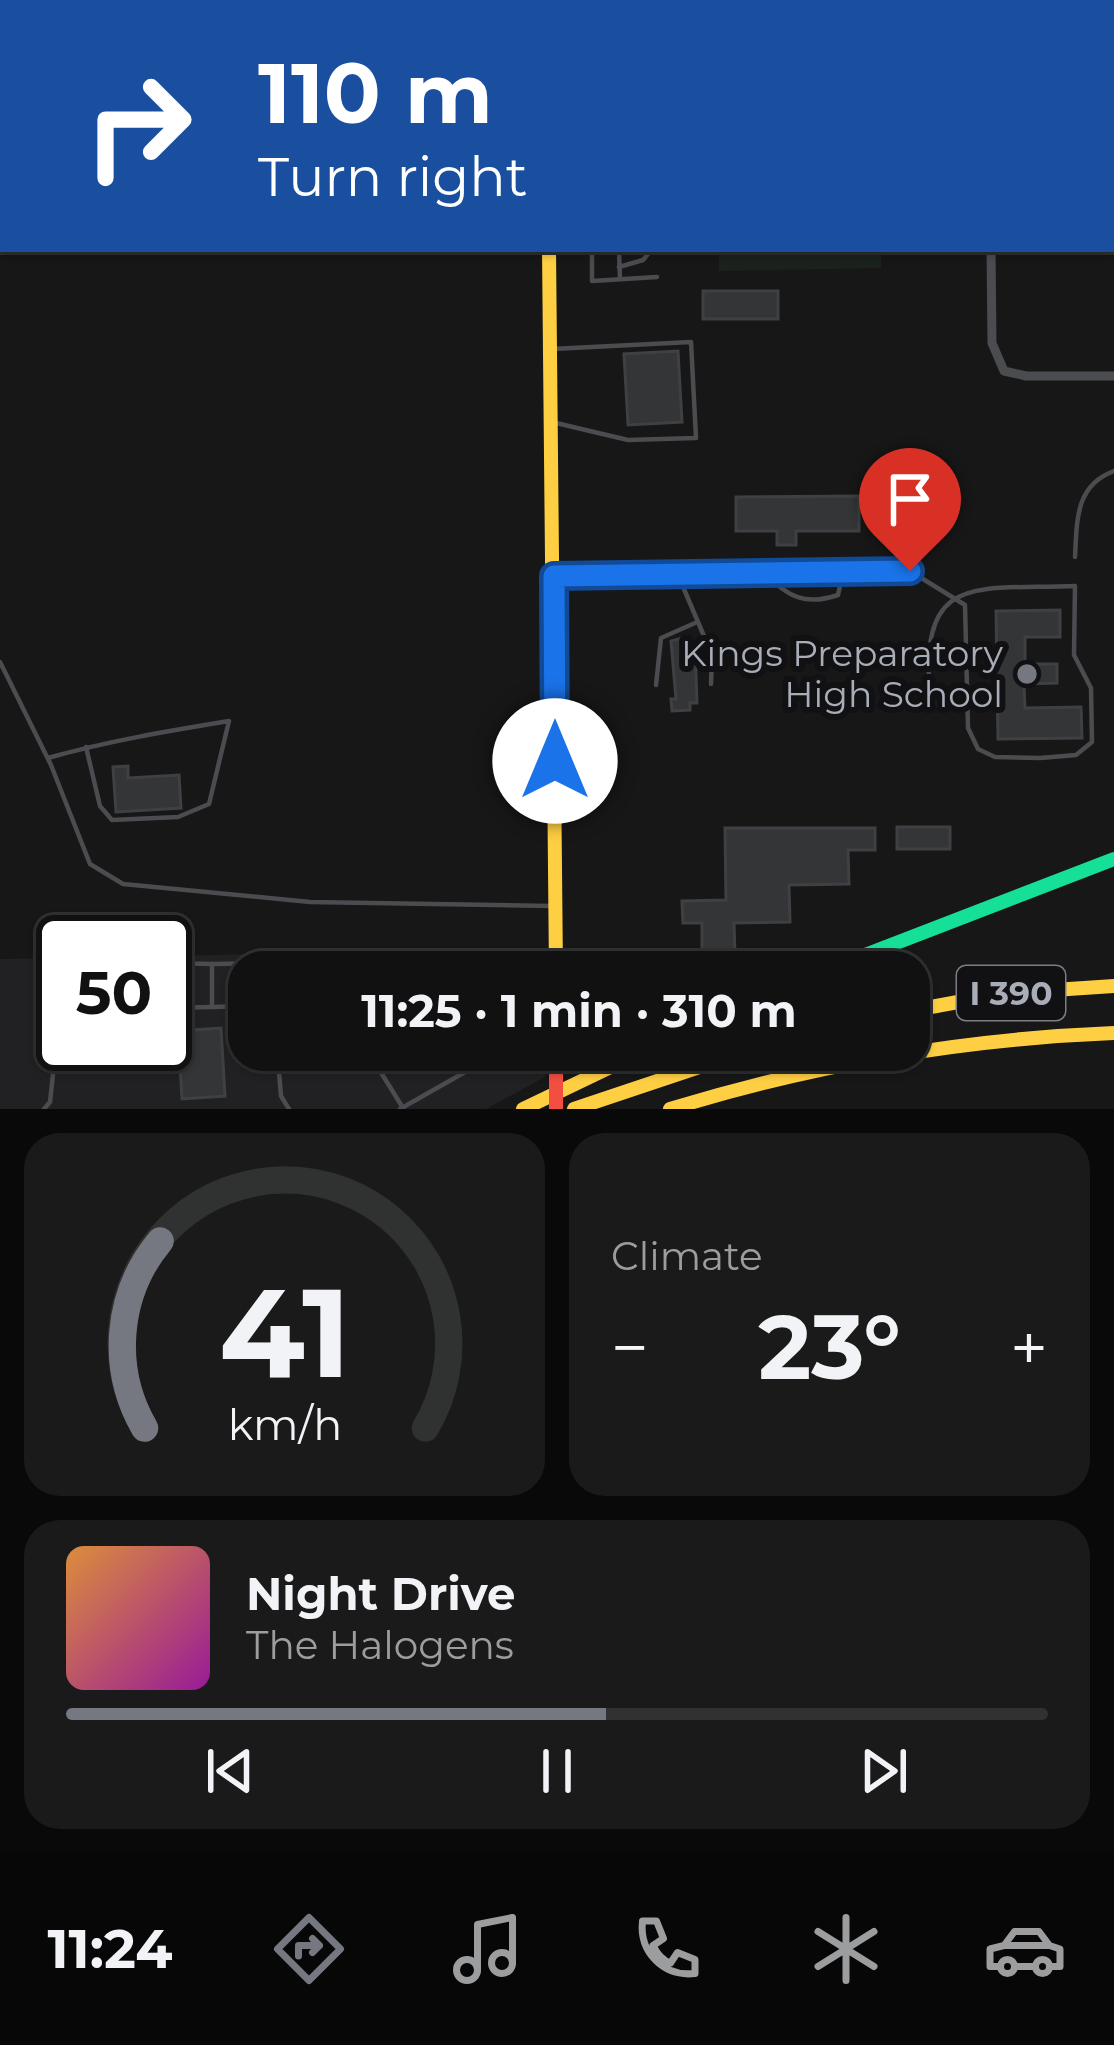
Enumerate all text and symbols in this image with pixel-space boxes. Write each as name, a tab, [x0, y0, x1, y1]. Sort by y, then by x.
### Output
text: 110 m	[258, 42, 493, 144]
icon: right	[60, 48, 216, 204]
text: Turn right	[258, 144, 528, 210]
pin	[859, 448, 961, 571]
icon: arrive	[877, 466, 943, 532]
place label: Kings Preparatory High School	[681, 631, 1003, 716]
marker: Kings Preparatory High School	[1014, 661, 1040, 687]
position arrow	[492, 698, 618, 824]
speed limit sign: 50	[36, 915, 192, 1071]
road number: I 390	[957, 966, 1065, 1020]
text: 11:25 · 1 min · 310 m	[361, 983, 797, 1038]
text: Climate	[611, 1232, 763, 1280]
text: 41	[219, 1256, 350, 1408]
text: 23°	[758, 1292, 901, 1402]
text: −	[611, 1307, 649, 1388]
text: +	[1010, 1307, 1048, 1388]
text: km/h	[227, 1397, 342, 1450]
text: Night Drive	[246, 1566, 515, 1621]
text: The Halogens	[246, 1621, 514, 1669]
icon: previous	[197, 1738, 263, 1804]
icon: pause	[524, 1738, 590, 1804]
icon: next	[851, 1738, 917, 1804]
icon: directions	[267, 1907, 351, 1991]
icon: music	[446, 1907, 530, 1991]
icon: phone	[625, 1907, 709, 1991]
icon: climate	[804, 1907, 888, 1991]
icon: car	[983, 1907, 1067, 1991]
text: 11:24	[47, 1916, 172, 1982]

